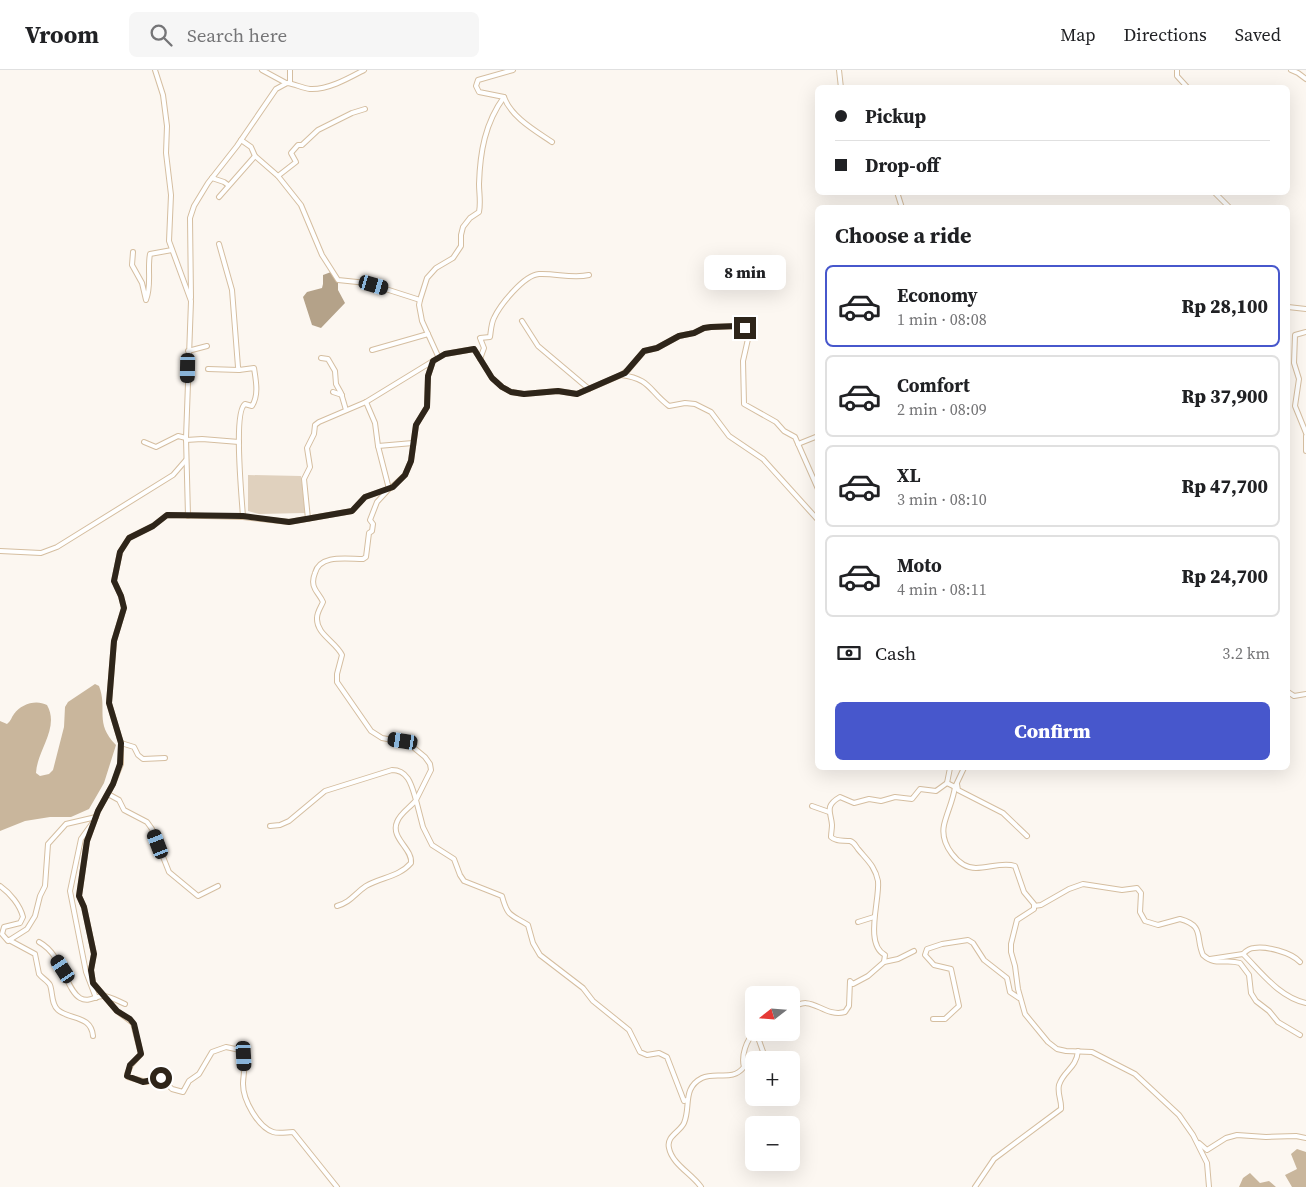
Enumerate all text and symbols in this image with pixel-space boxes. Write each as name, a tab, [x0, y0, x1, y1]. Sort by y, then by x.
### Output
search box	[129, 12, 479, 57]
text: Vroom	[25, 18, 99, 51]
icon: search	[147, 21, 175, 49]
text: Search here	[187, 22, 287, 48]
text: Map	[1060, 22, 1096, 47]
text: Directions	[1124, 22, 1207, 47]
text: Saved	[1235, 22, 1281, 47]
text: Pickup	[865, 103, 926, 129]
text: Drop-off	[865, 152, 939, 178]
text: Choose a ride	[835, 220, 972, 250]
callout: 8 min	[704, 256, 786, 290]
text: 8 min	[724, 261, 766, 283]
car	[357, 274, 390, 296]
text: Economy	[897, 282, 978, 308]
icon: car	[837, 284, 882, 329]
text: Rp 28,100	[1182, 293, 1268, 319]
text: 1 min · 08:08	[897, 308, 987, 330]
route end	[734, 317, 756, 339]
car	[180, 353, 195, 383]
text: Comfort	[897, 372, 970, 398]
icon: car	[837, 374, 882, 419]
text: Rp 37,900	[1182, 383, 1268, 409]
text: 2 min · 08:09	[897, 398, 987, 420]
text: XL	[897, 462, 920, 488]
icon: car	[837, 464, 882, 509]
text: Rp 47,700	[1182, 473, 1268, 499]
text: 3 min · 08:10	[897, 488, 987, 510]
text: Moto	[897, 552, 942, 578]
icon: car	[837, 554, 882, 599]
text: Rp 24,700	[1182, 563, 1268, 589]
text: 4 min · 08:11	[897, 578, 987, 600]
icon: cash	[835, 639, 863, 667]
text: Cash	[875, 640, 916, 666]
text: 3.2 km	[1222, 642, 1270, 664]
button: Confirm	[835, 702, 1270, 760]
car	[387, 731, 418, 751]
car	[145, 827, 170, 861]
car	[48, 952, 77, 986]
north arrow	[745, 986, 800, 1041]
map controls	[745, 986, 800, 1171]
car	[235, 1041, 252, 1071]
button: +	[745, 1051, 800, 1106]
route start	[150, 1067, 172, 1089]
button: −	[745, 1116, 800, 1171]

